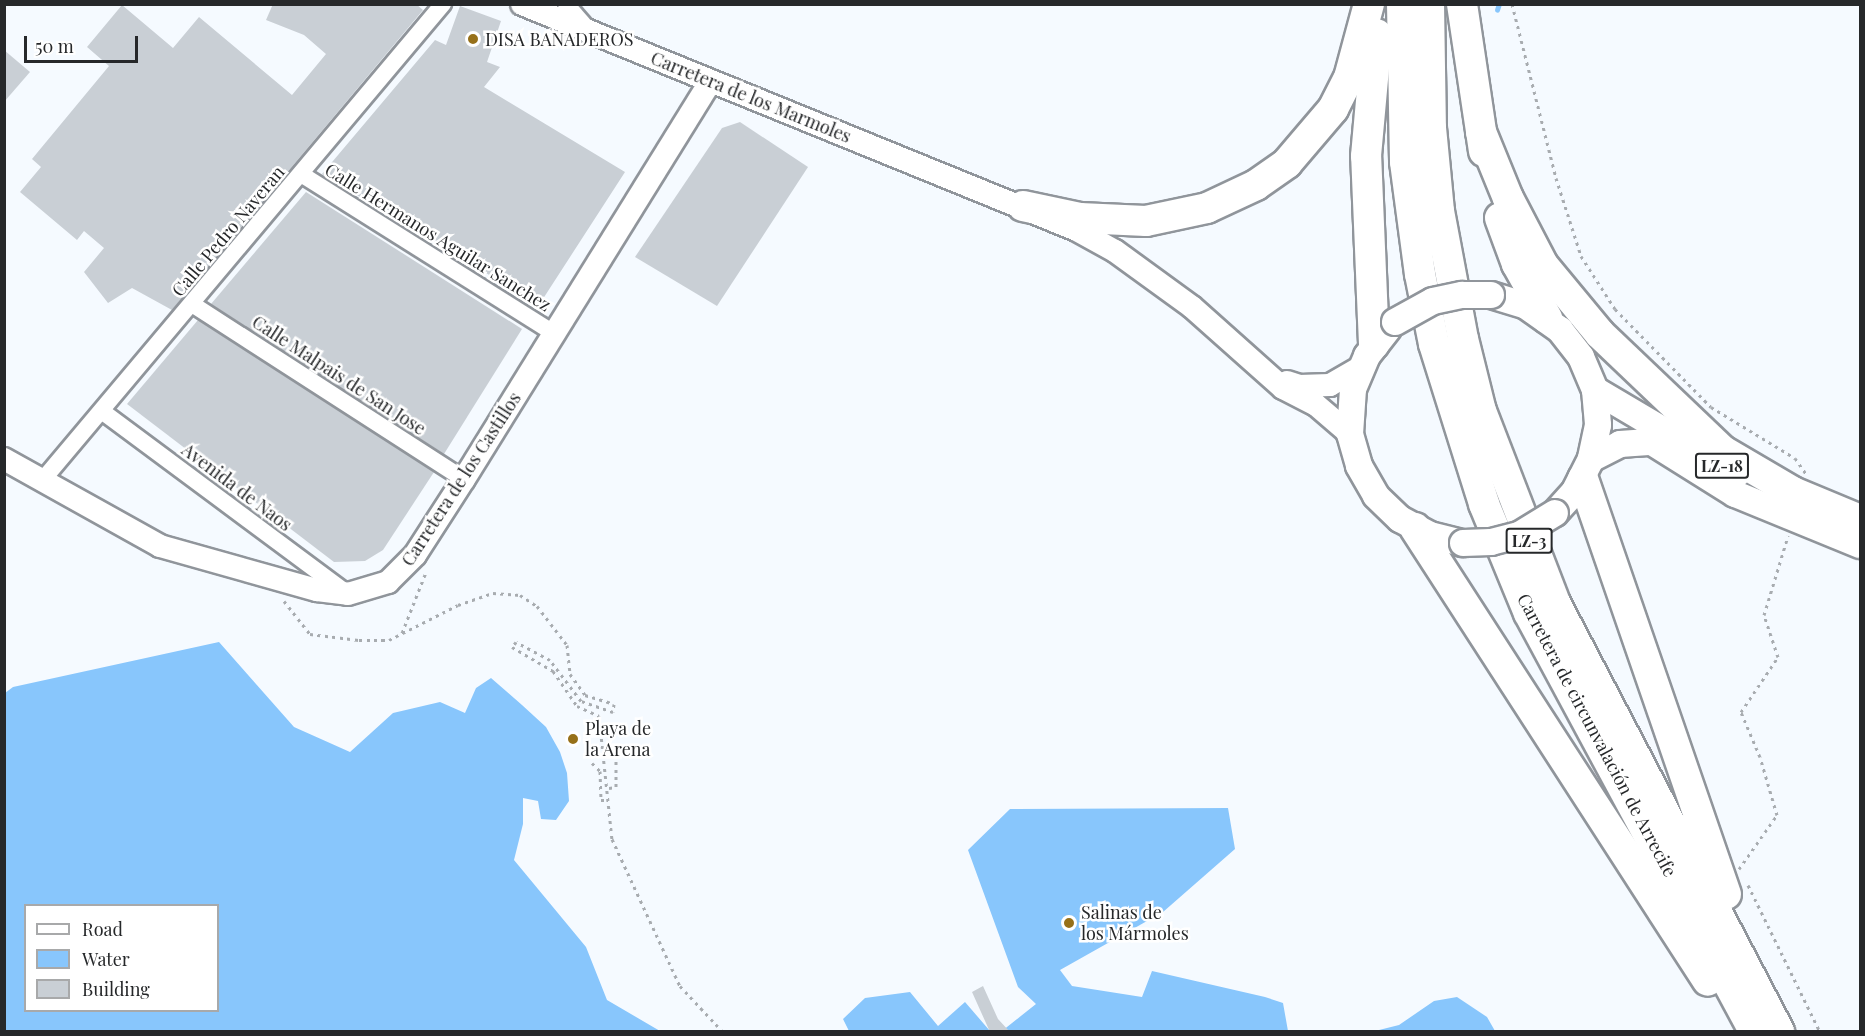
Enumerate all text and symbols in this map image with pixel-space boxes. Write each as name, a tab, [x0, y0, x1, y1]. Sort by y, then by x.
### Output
scale bar	[27, 24, 141, 62]
place label: DISA BANADEROS	[485, 28, 634, 50]
marker: DISA BANADEROS	[466, 32, 480, 46]
text: 50 m	[35, 34, 74, 58]
street label: Carretera de los Marmoles	[647, 47, 855, 147]
street label: Calle Hermanos Aguilar Sanchez	[321, 158, 555, 316]
street label: Calle Pedro Naveran	[167, 161, 289, 301]
street label: Calle Malpais de San Jose	[248, 311, 430, 439]
street label: Carretera de los Castillos	[397, 388, 525, 570]
street label: Avenida de Naos	[178, 439, 296, 535]
road number: LZ-18	[1694, 453, 1750, 479]
road number: LZ-3	[1505, 528, 1553, 554]
street label: Carretera de circunvalación de Arrecife	[1513, 589, 1681, 881]
place label: Playa de la Arena	[585, 718, 651, 760]
marker: Playa de la Arena	[566, 732, 580, 746]
place label: Salinas de los Mármoles	[1081, 902, 1189, 944]
legend	[24, 904, 219, 1012]
marker: Salinas de los Mármoles	[1062, 916, 1076, 930]
text: Road	[82, 917, 123, 941]
text: Water	[82, 947, 130, 971]
text: Building	[82, 977, 150, 1001]

